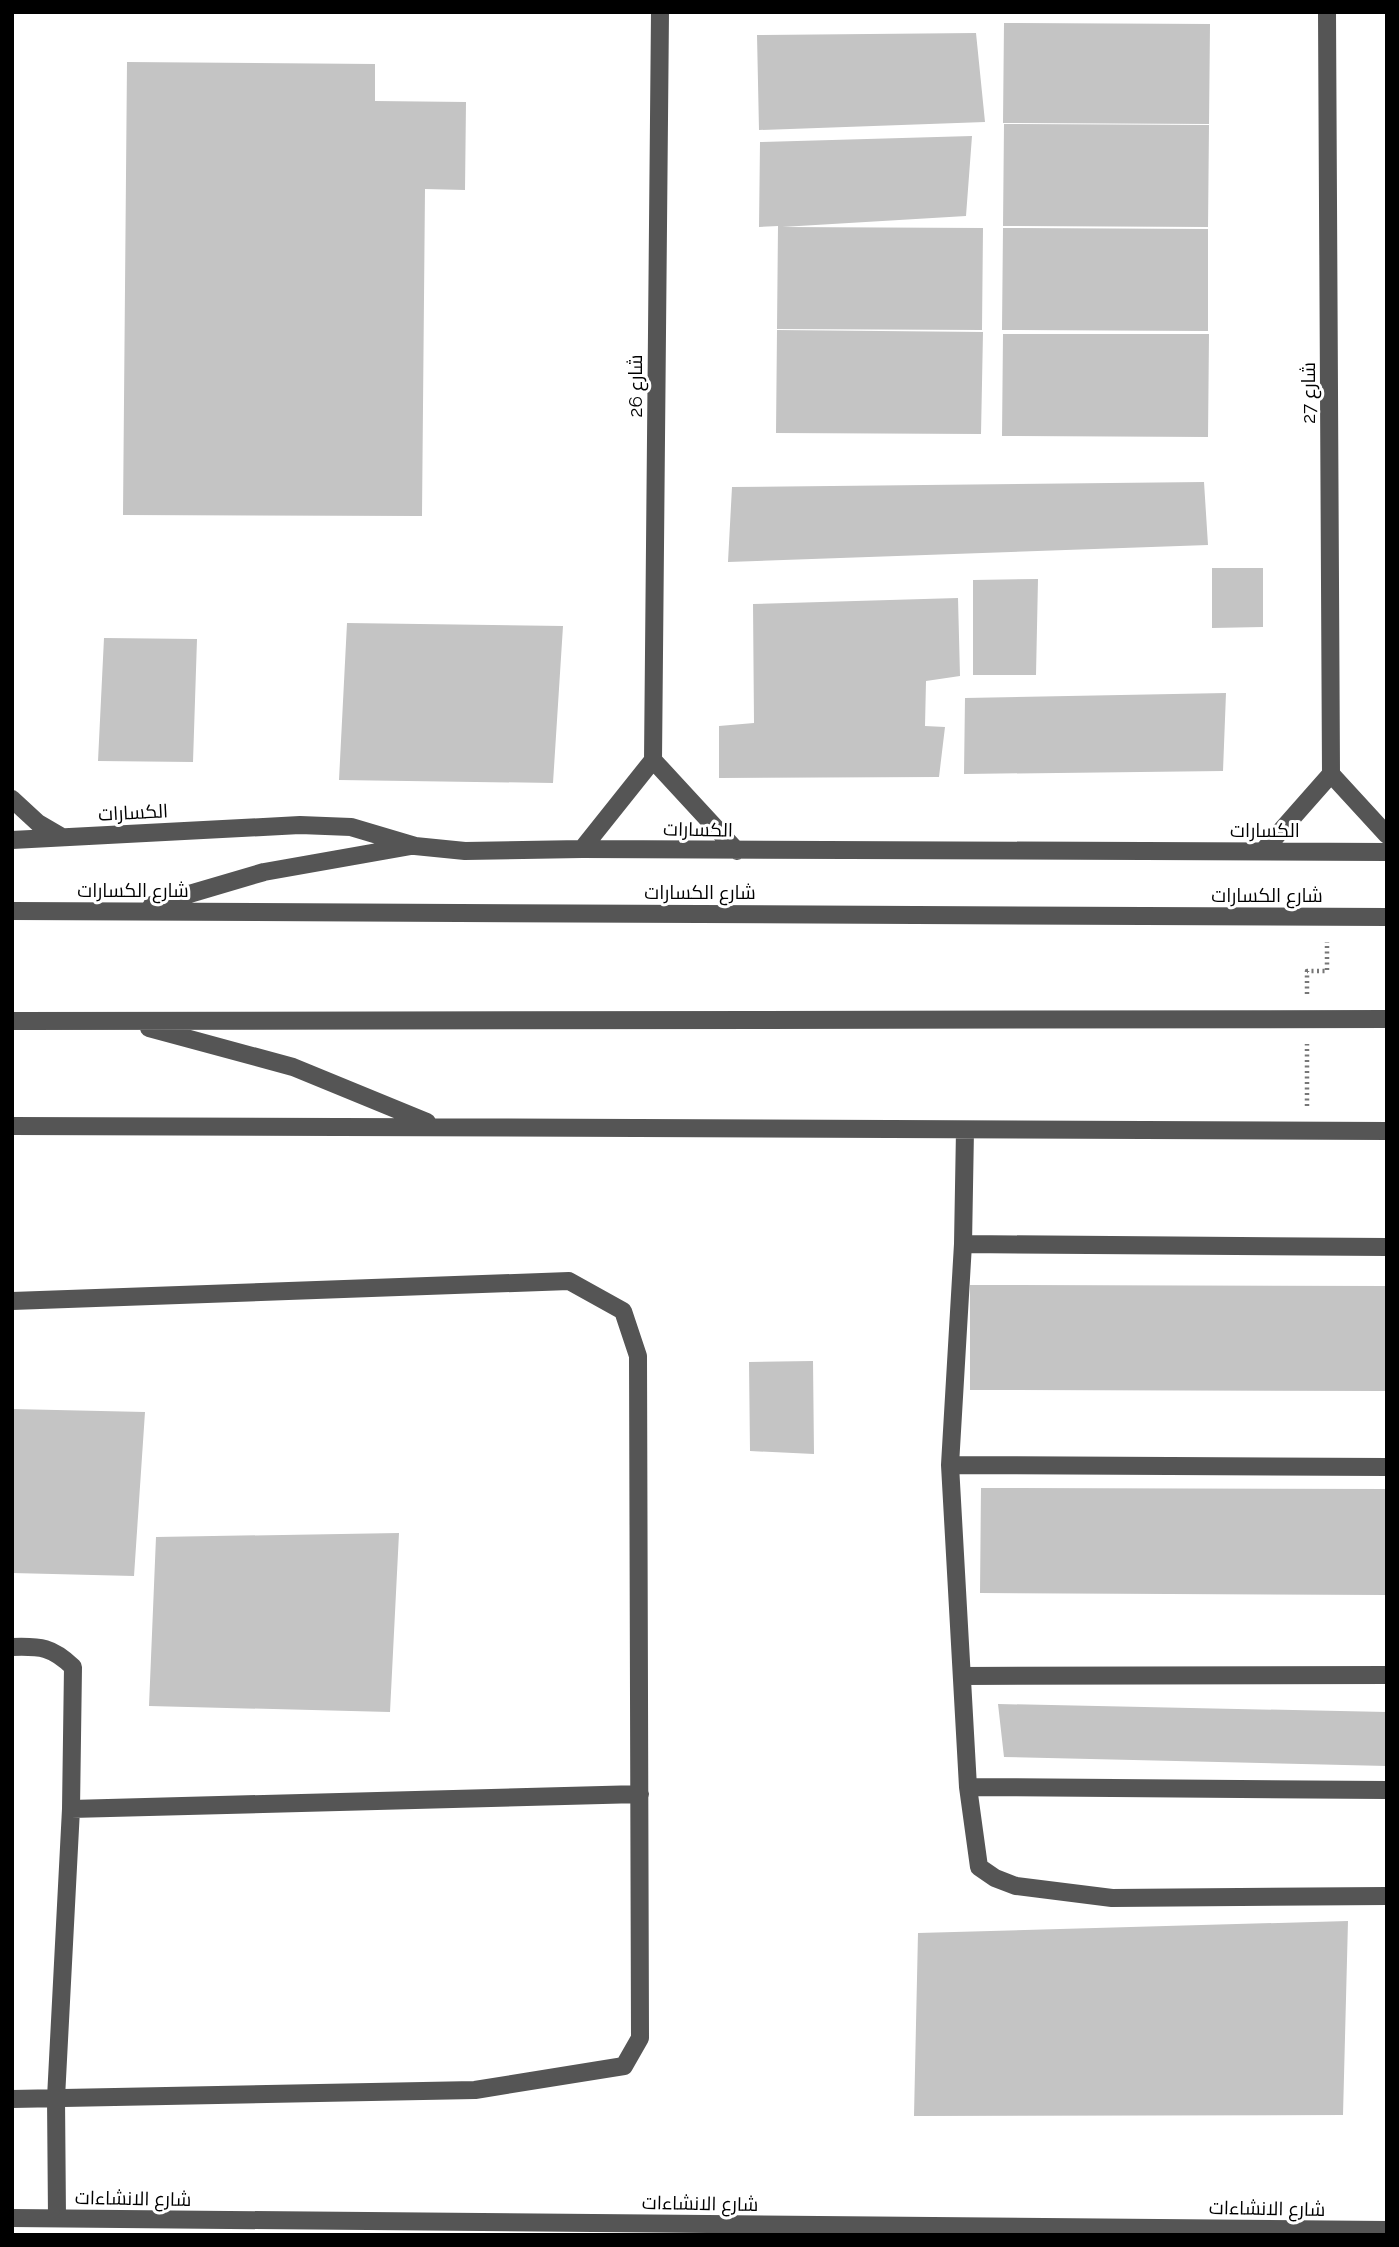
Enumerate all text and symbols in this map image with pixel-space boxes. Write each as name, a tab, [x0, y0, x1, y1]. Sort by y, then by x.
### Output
street label: شارع 26	[624, 354, 649, 418]
street label: شارع 27	[1297, 362, 1322, 424]
street label: الكسارات	[98, 799, 169, 826]
street label: الكسارات	[663, 817, 733, 842]
street label: الكسارات	[1230, 819, 1300, 842]
street label: شارع الكسارات	[77, 879, 189, 904]
street label: شارع الكسارات	[644, 881, 756, 906]
street label: شارع الكسارات	[1211, 884, 1323, 909]
street label: شارع الانشاءات	[75, 2186, 191, 2213]
street label: شارع الانشاءات	[642, 2191, 758, 2218]
street label: شارع الانشاءات	[1209, 2196, 1325, 2223]

